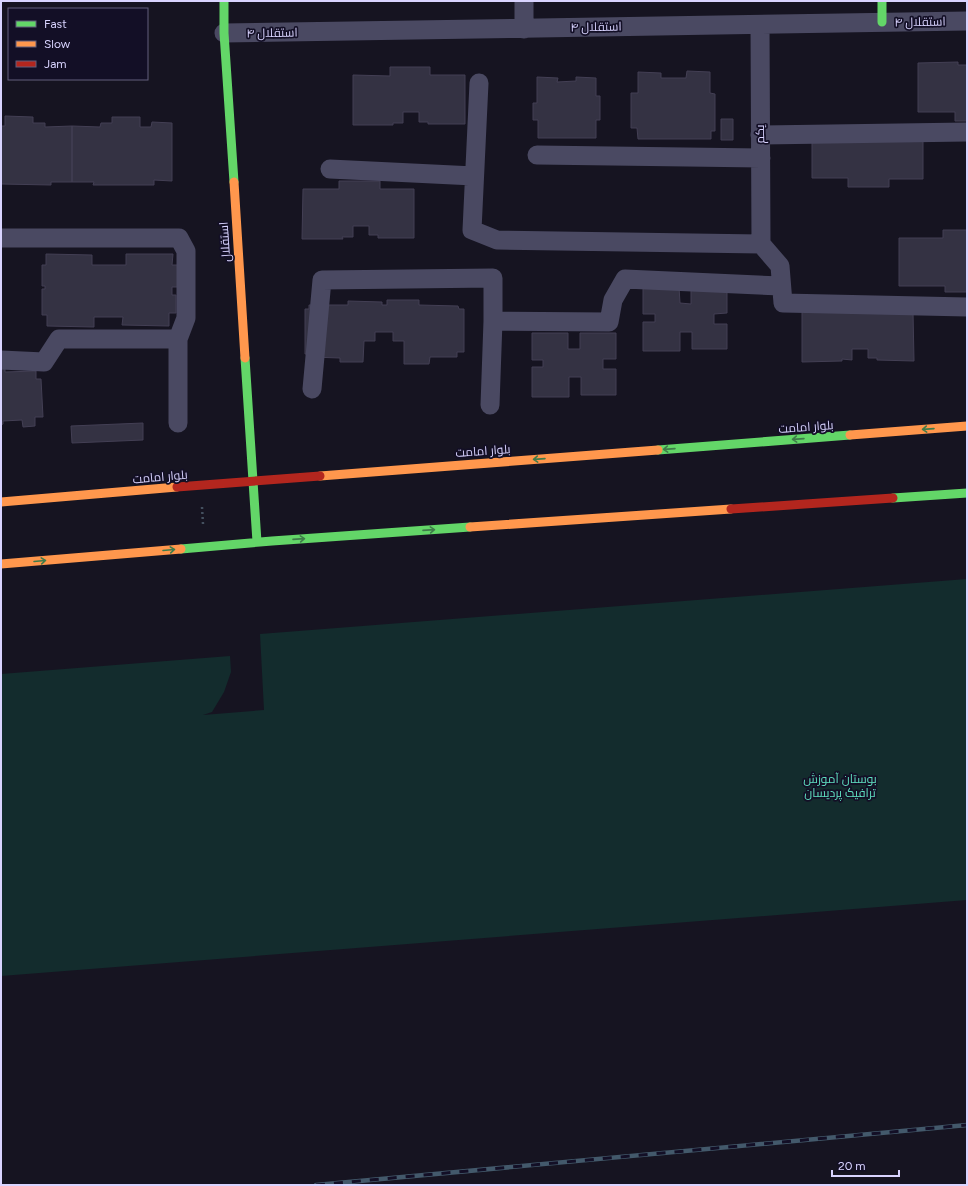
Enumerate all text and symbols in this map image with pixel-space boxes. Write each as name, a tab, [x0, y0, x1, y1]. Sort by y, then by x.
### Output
legend	[8, 8, 148, 80]
street label: استقلال ۴	[894, 15, 946, 29]
text: Fast	[44, 17, 67, 31]
street label: استقلال ۴	[570, 20, 622, 34]
street label: استقلال ۴	[246, 26, 298, 40]
text: Slow	[44, 37, 71, 51]
text: Jam	[44, 57, 67, 71]
street label: یکم	[753, 124, 768, 144]
street label: استقلال	[217, 221, 233, 263]
street label: بلوار امامت	[778, 418, 834, 436]
one-way arrow	[922, 426, 935, 433]
one-way arrow	[792, 436, 805, 443]
street label: بلوار امامت	[455, 442, 511, 460]
one-way arrow	[663, 446, 676, 453]
one-way arrow	[533, 456, 546, 463]
street label: بلوار امامت	[132, 468, 188, 486]
one-way arrow	[422, 527, 435, 534]
one-way arrow	[292, 536, 305, 543]
one-way arrow	[162, 546, 175, 553]
one-way arrow	[33, 557, 46, 564]
park label: بوستان آموزش ترافیک پردیسان	[803, 772, 877, 802]
scale bar	[832, 1152, 899, 1178]
text: 20 m	[838, 1159, 866, 1173]

